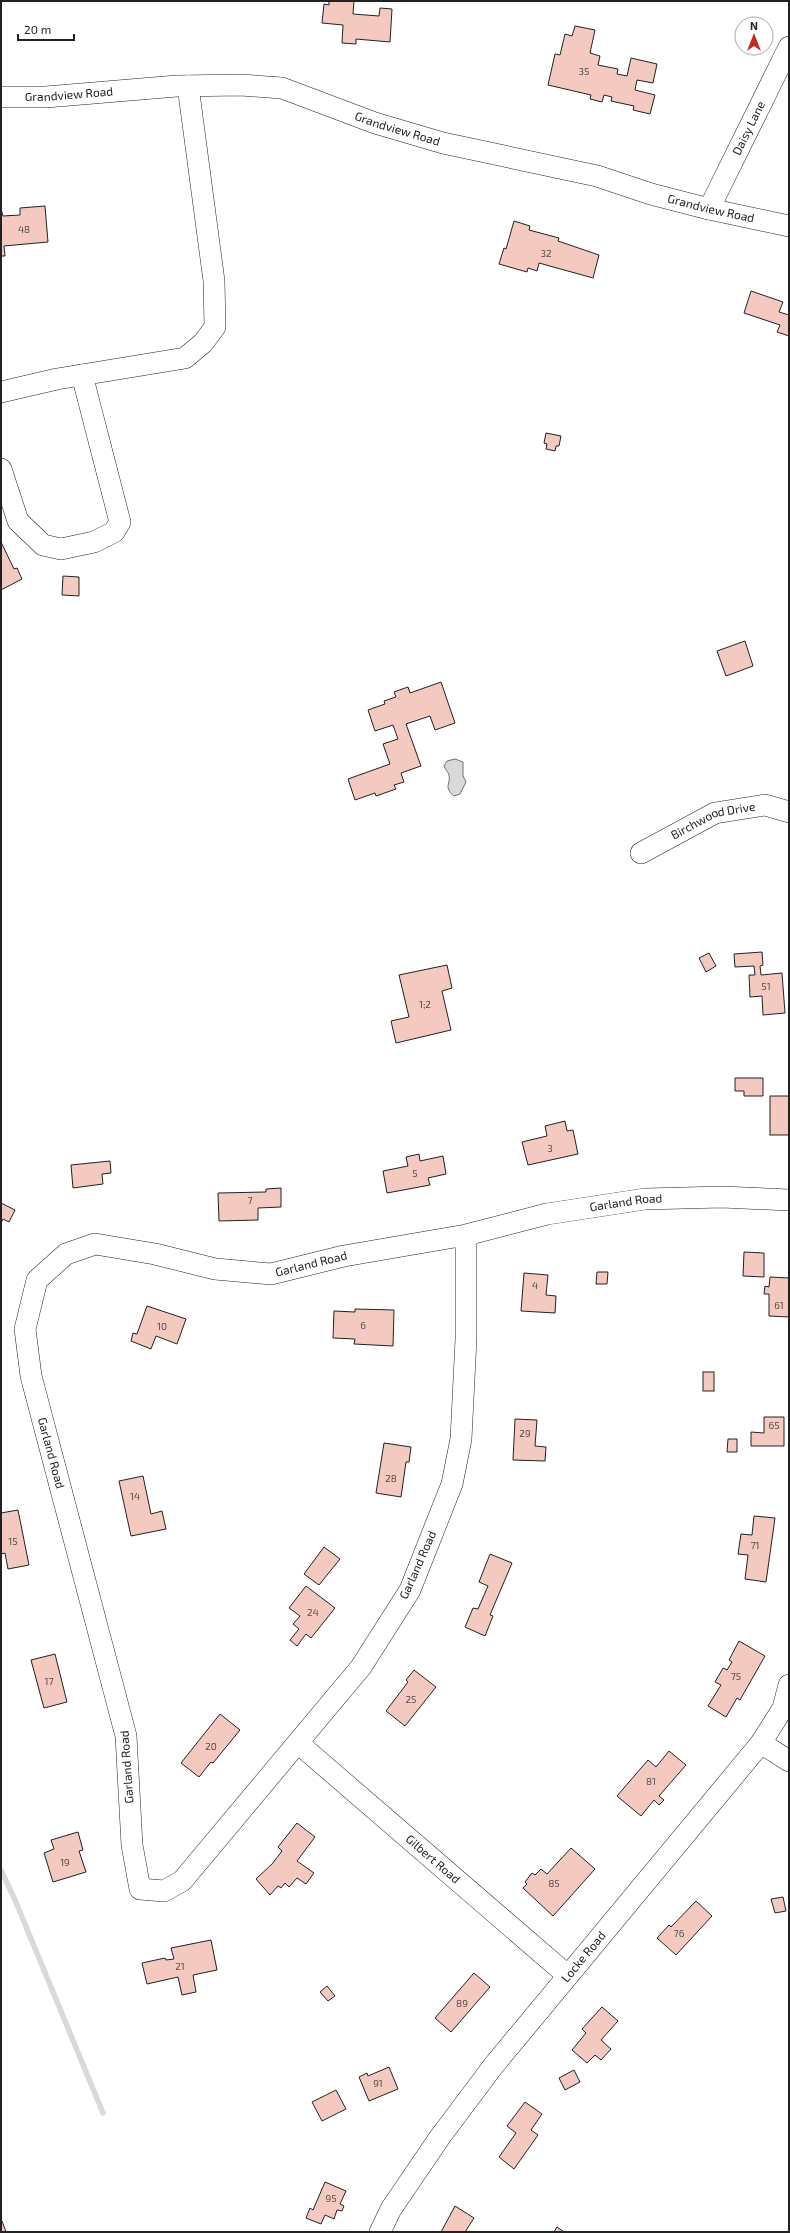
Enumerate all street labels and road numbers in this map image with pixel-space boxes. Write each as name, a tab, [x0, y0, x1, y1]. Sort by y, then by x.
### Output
street label: Grandview Road	[25, 83, 114, 103]
street label: Daisy Lane	[729, 98, 767, 157]
street label: Grandview Road	[353, 108, 442, 148]
street label: Grandview Road	[666, 191, 756, 224]
street label: Birchwood Drive	[668, 799, 756, 842]
street label: Garland Road	[588, 1191, 662, 1213]
street label: Garland Road	[274, 1248, 348, 1279]
street label: Garland Road	[36, 1416, 68, 1490]
street label: Garland Road	[396, 1528, 438, 1601]
street label: Garland Road	[116, 1730, 136, 1804]
street label: Gilbert Road	[403, 1831, 463, 1886]
street label: Locke Road	[558, 1928, 608, 1984]

